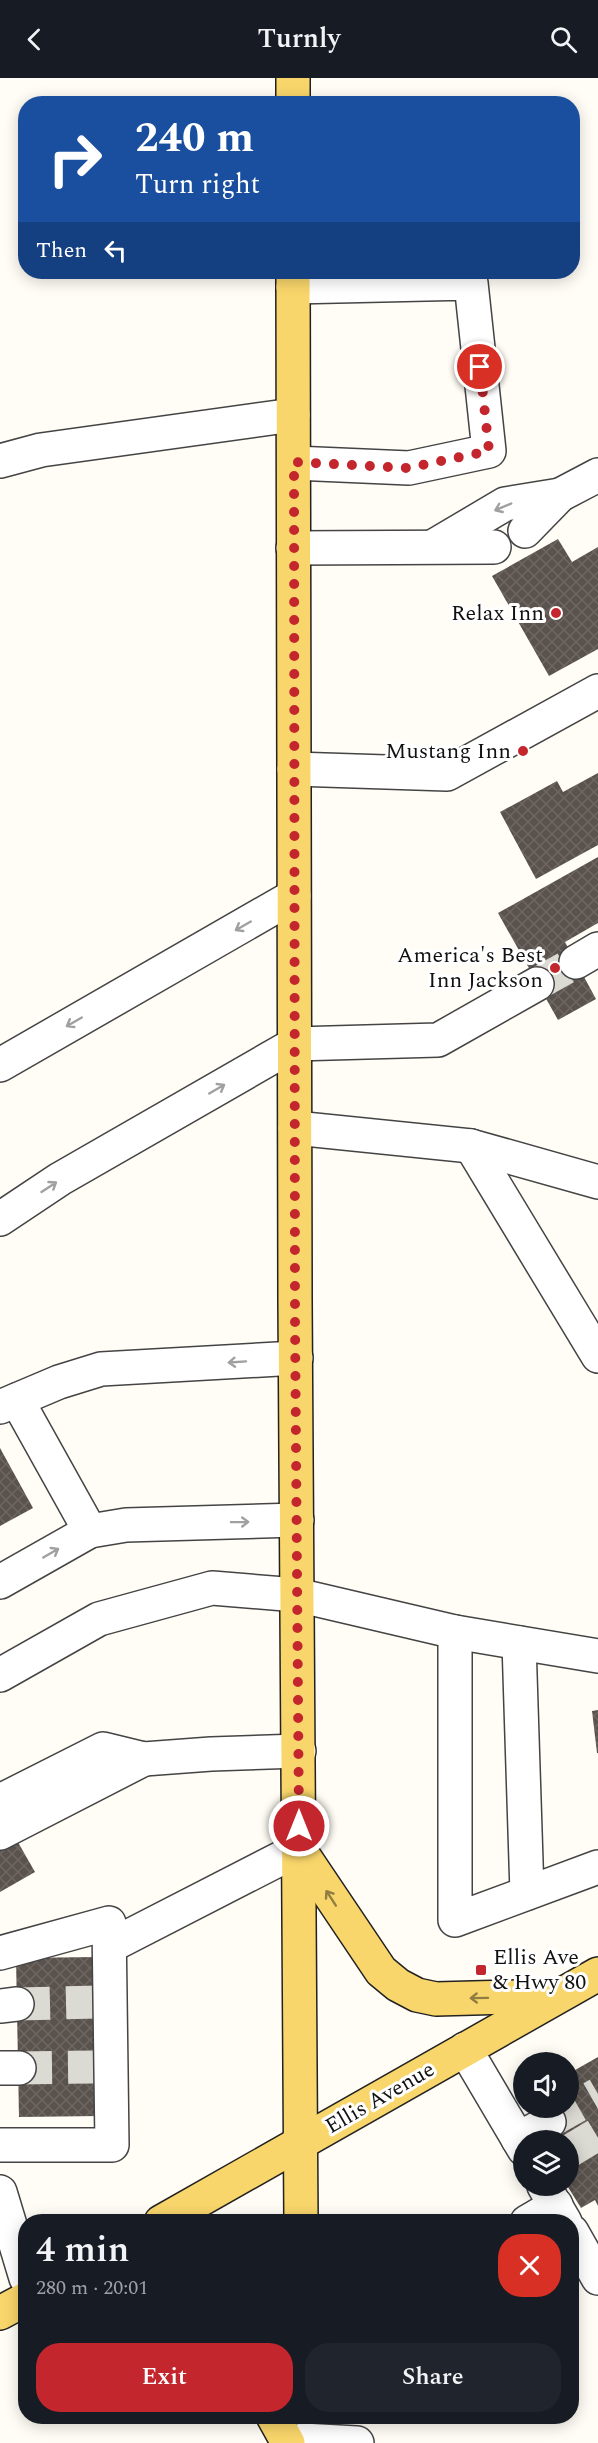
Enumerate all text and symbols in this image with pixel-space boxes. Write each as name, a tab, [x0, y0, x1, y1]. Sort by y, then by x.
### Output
text: Turnly	[258, 18, 340, 60]
icon: back	[18, 23, 51, 56]
icon: search	[547, 23, 580, 56]
text: 240 m	[135, 107, 254, 170]
icon: right	[36, 120, 114, 198]
text: Turn right	[135, 164, 260, 206]
text: Then	[36, 234, 87, 267]
icon: left	[99, 234, 132, 267]
pin	[454, 341, 505, 392]
icon: arrive	[463, 350, 496, 383]
one-way arrow	[495, 502, 513, 513]
place label: Relax Inn	[451, 597, 544, 630]
marker: Relax Inn	[549, 606, 563, 620]
place label: Mustang Inn	[385, 735, 511, 768]
marker: Mustang Inn	[516, 744, 530, 758]
one-way arrow	[235, 920, 252, 932]
place label: America's Best Inn Jackson	[397, 939, 543, 997]
marker: America's Best Inn Jackson	[548, 961, 562, 975]
one-way arrow	[66, 1017, 83, 1029]
one-way arrow	[208, 1083, 225, 1095]
one-way arrow	[40, 1181, 57, 1193]
one-way arrow	[228, 1356, 248, 1367]
one-way arrow	[229, 1516, 249, 1527]
one-way arrow	[42, 1547, 59, 1559]
position arrow	[267, 1794, 331, 1858]
one-way arrow	[325, 1889, 338, 1906]
place label: Ellis Ave & Hwy 80	[493, 1941, 586, 1999]
marker: Ellis Ave & Hwy 80	[474, 1963, 488, 1977]
one-way arrow	[470, 1992, 490, 2004]
map controls	[513, 2052, 579, 2196]
button: sound	[513, 2052, 579, 2118]
street label: Ellis Avenue	[319, 2053, 441, 2143]
button: layers	[513, 2130, 579, 2196]
text: 4 min	[36, 2223, 129, 2278]
button: close	[498, 2234, 561, 2297]
text: 280 m · 20:01	[36, 2273, 148, 2303]
button: Exit	[36, 2343, 293, 2412]
button: Share	[305, 2343, 561, 2412]

